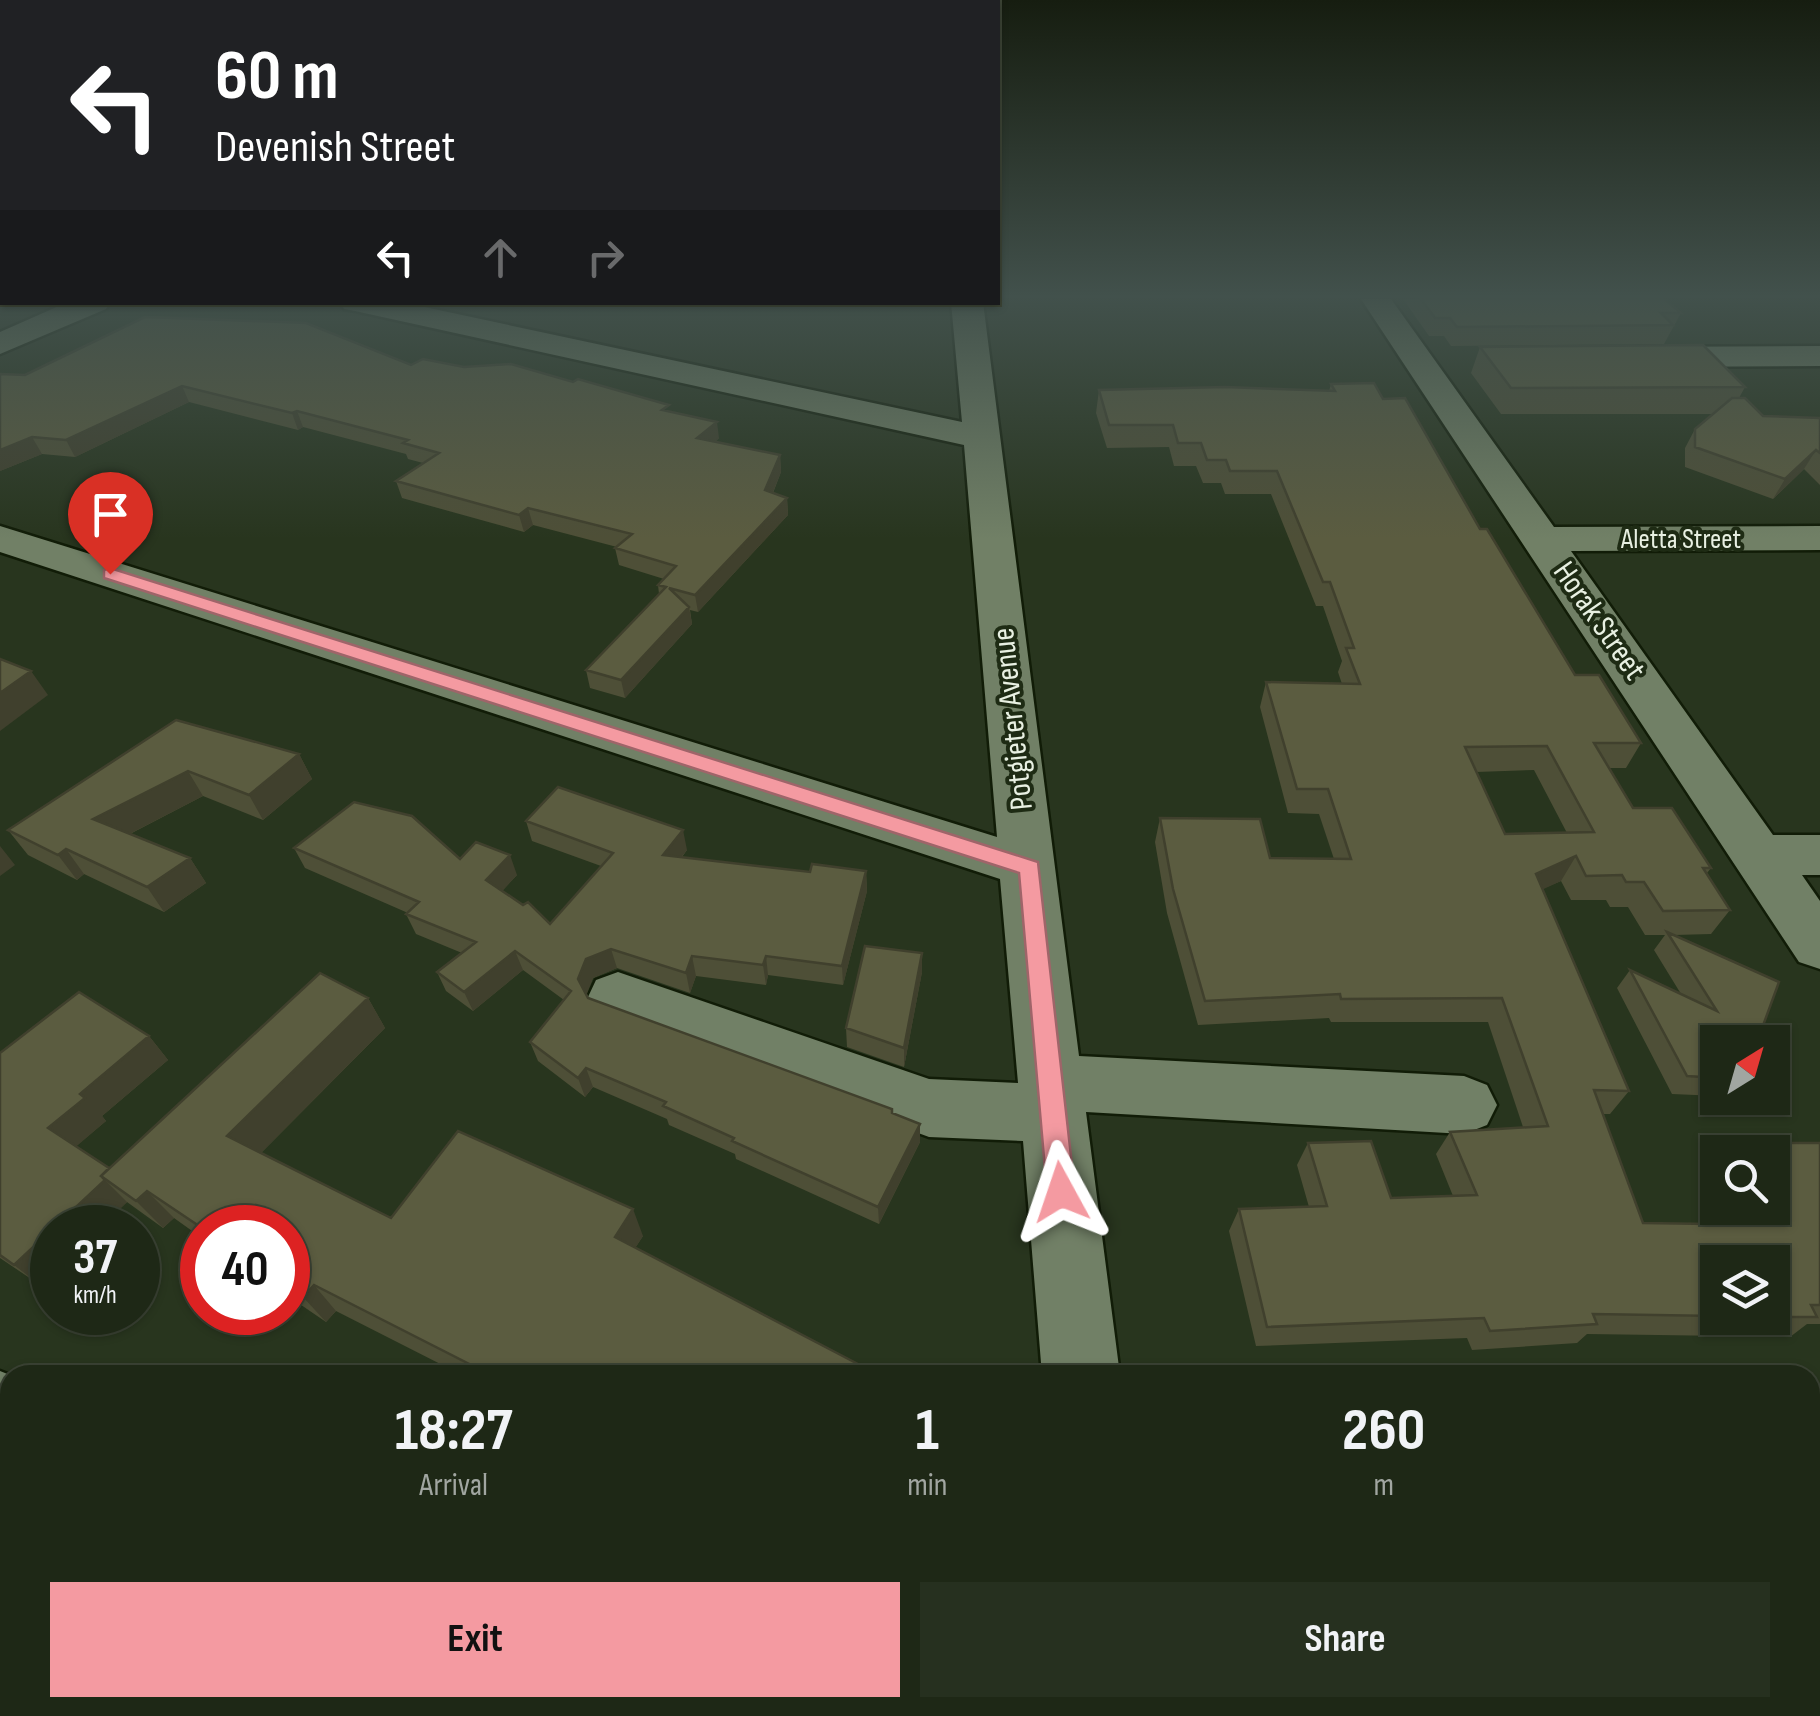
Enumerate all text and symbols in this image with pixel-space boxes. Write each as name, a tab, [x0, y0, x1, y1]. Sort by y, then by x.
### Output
text: 60 m	[215, 35, 339, 119]
icon: left	[50, 40, 180, 170]
text: Devenish Street	[215, 120, 455, 175]
icon: left	[368, 230, 423, 285]
icon: ahead	[473, 230, 528, 285]
icon: right	[578, 230, 633, 285]
pin	[68, 472, 153, 575]
icon: arrive	[83, 487, 138, 542]
street label: Aletta Street	[1620, 523, 1741, 556]
street label: Horak Street	[1544, 554, 1654, 688]
street label: Potgieter Avenue	[984, 626, 1042, 812]
north arrow	[1700, 1025, 1790, 1115]
map controls	[1700, 1025, 1790, 1335]
button: search	[1700, 1135, 1790, 1225]
position arrow	[1009, 1140, 1113, 1244]
speed limit sign: 40	[180, 1205, 310, 1335]
text: 37	[73, 1228, 117, 1288]
button: layers	[1700, 1245, 1790, 1335]
text: km/h	[73, 1280, 117, 1311]
text: 18:27	[395, 1395, 512, 1467]
text: 1	[916, 1395, 939, 1467]
text: 260	[1342, 1395, 1425, 1467]
text: Arrival	[419, 1466, 488, 1505]
text: min	[907, 1466, 947, 1505]
text: m	[1373, 1466, 1394, 1505]
button: Exit	[50, 1582, 900, 1697]
button: Share	[920, 1582, 1770, 1697]

